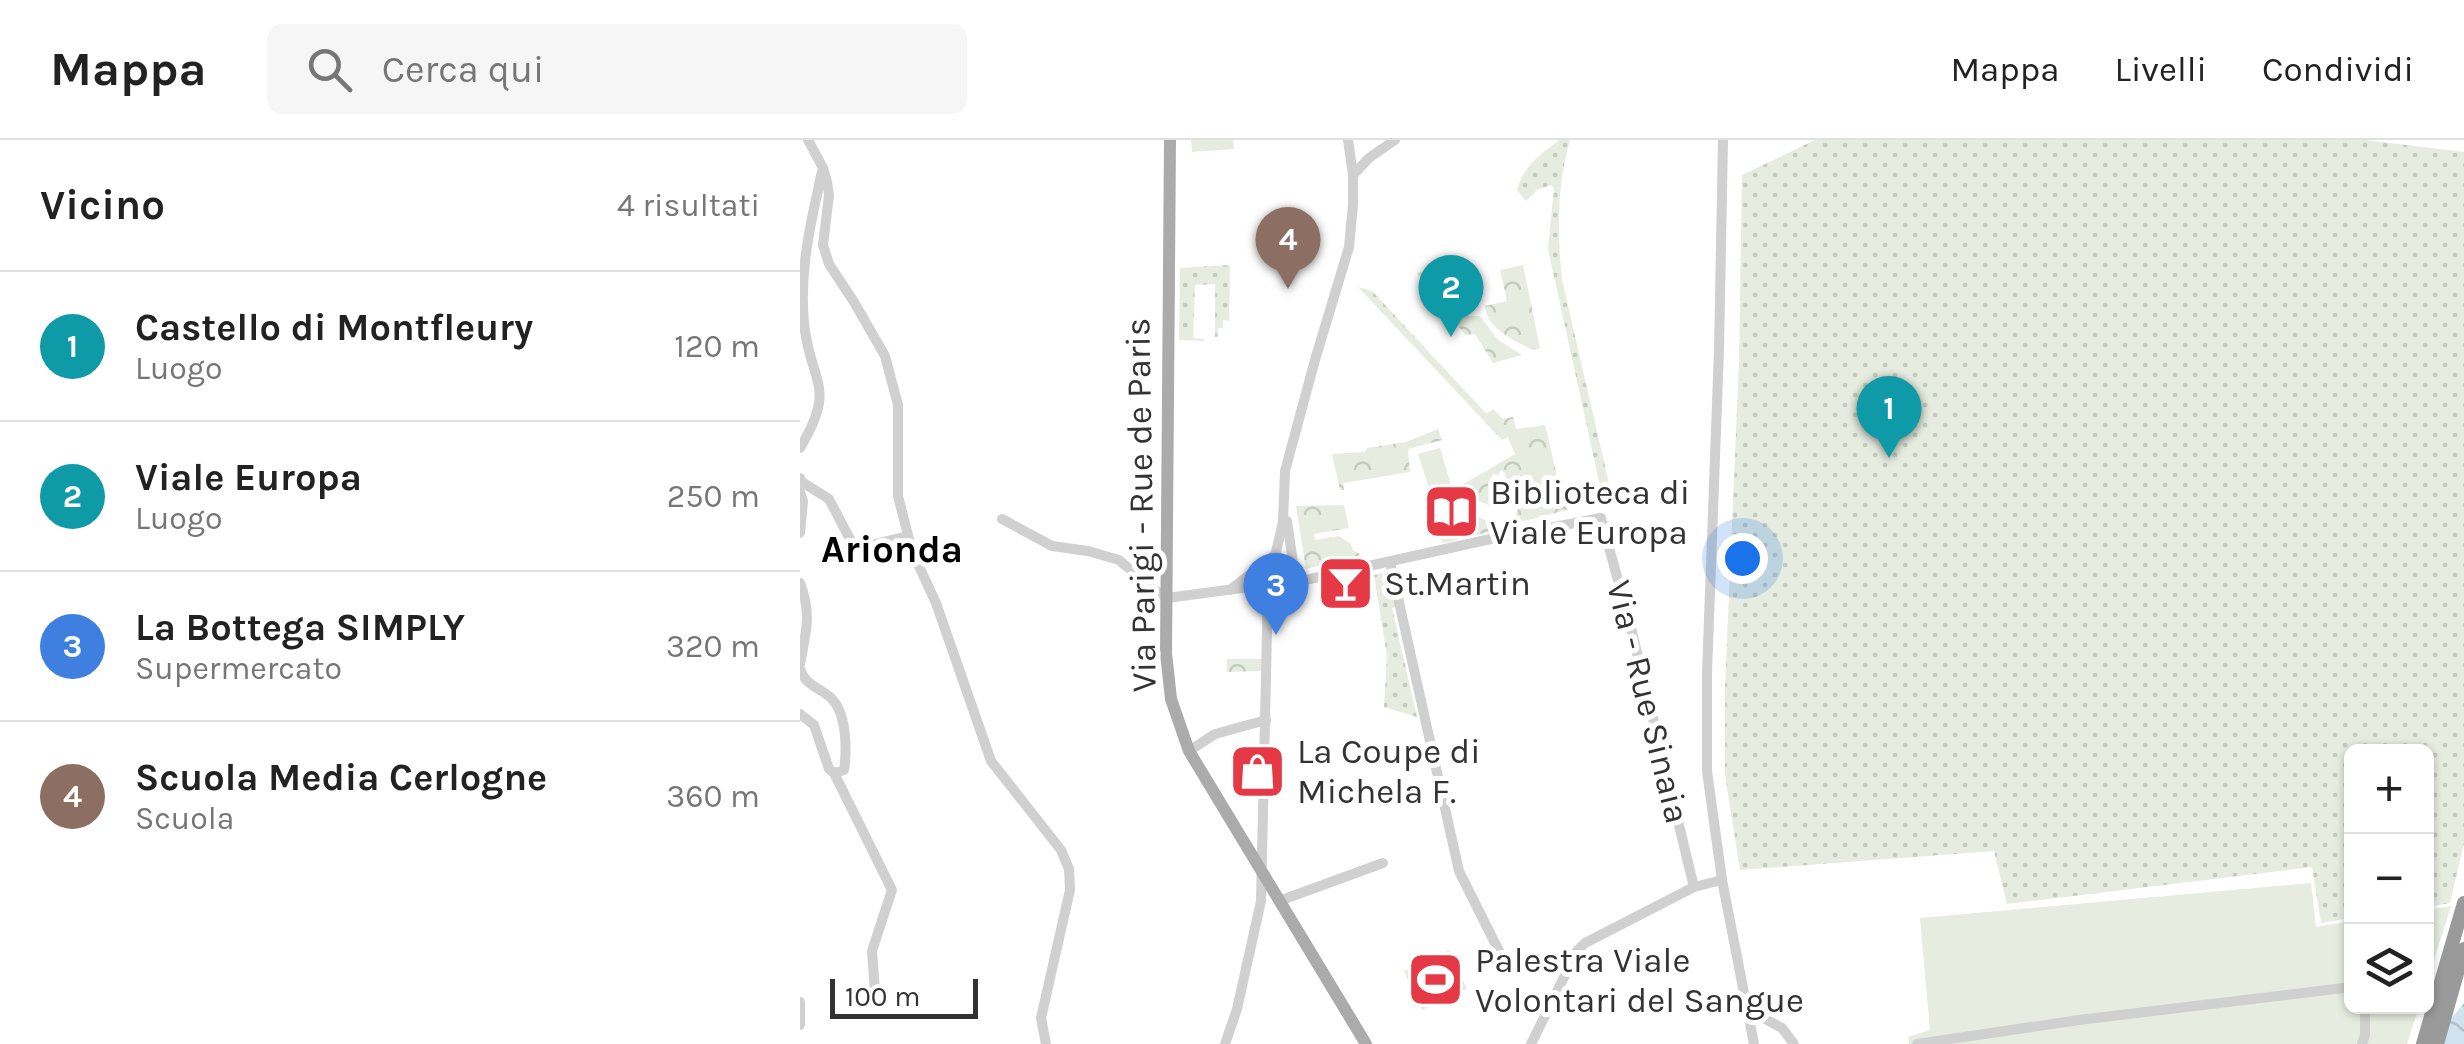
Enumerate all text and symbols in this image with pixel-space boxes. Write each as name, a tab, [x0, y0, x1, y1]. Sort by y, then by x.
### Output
search box	[267, 24, 967, 114]
text: Mappa	[50, 41, 207, 97]
icon: search	[302, 42, 357, 97]
text: Cerca qui	[382, 47, 544, 92]
text: Mappa	[1950, 49, 2060, 90]
text: Livelli	[2115, 49, 2207, 90]
text: Condividi	[2262, 49, 2414, 90]
text: Vicino	[40, 180, 165, 230]
text: 4 risultati	[617, 187, 760, 224]
pin: 4	[1256, 206, 1320, 289]
pin: 2	[1418, 254, 1484, 337]
text: Castello di Montfleury	[135, 305, 533, 350]
street label: Via Parigi - Rue de Paris	[1117, 317, 1165, 693]
text: 1	[67, 328, 78, 365]
text: 120 m	[674, 328, 760, 365]
text: Luogo	[135, 350, 222, 387]
pin: 1	[1856, 376, 1922, 458]
text: Viale Europa	[135, 455, 362, 500]
place label: Biblioteca di Viale Europa	[1490, 472, 1690, 553]
text: 2	[63, 478, 82, 515]
text: 250 m	[667, 478, 760, 515]
library icon: Biblioteca di Viale Europa	[1421, 482, 1481, 542]
text: Luogo	[135, 500, 222, 537]
district label: Arionda	[821, 527, 963, 572]
your location	[1717, 533, 1768, 584]
pin: 3	[1244, 552, 1308, 635]
bar icon: St.Martin	[1315, 553, 1375, 613]
place label: St.Martin	[1384, 563, 1531, 604]
street label: Via - Rue Sinaia	[1598, 576, 1698, 828]
text: La Bottega SIMPLY	[135, 605, 465, 650]
text: 3	[63, 628, 82, 665]
text: 320 m	[666, 628, 760, 665]
text: Supermercato	[135, 650, 342, 687]
place label: La Coupe di Michela F.	[1297, 731, 1481, 812]
shop icon: La Coupe di Michela F.	[1228, 741, 1288, 801]
map controls	[2344, 744, 2434, 1014]
button: +	[2344, 744, 2434, 834]
text: Scuola Media Cerlogne	[135, 755, 547, 800]
text: 4	[63, 778, 82, 815]
text: 360 m	[666, 778, 760, 815]
text: Scuola	[135, 800, 234, 837]
button: −	[2344, 834, 2434, 924]
button: layers	[2344, 924, 2434, 1014]
place label: Palestra Viale Volontari del Sangue	[1475, 940, 1804, 1021]
sports icon: Palestra Viale Volontari del Sangue	[1406, 950, 1466, 1010]
scale bar	[830, 974, 978, 1018]
text: 100 m	[845, 980, 920, 1013]

